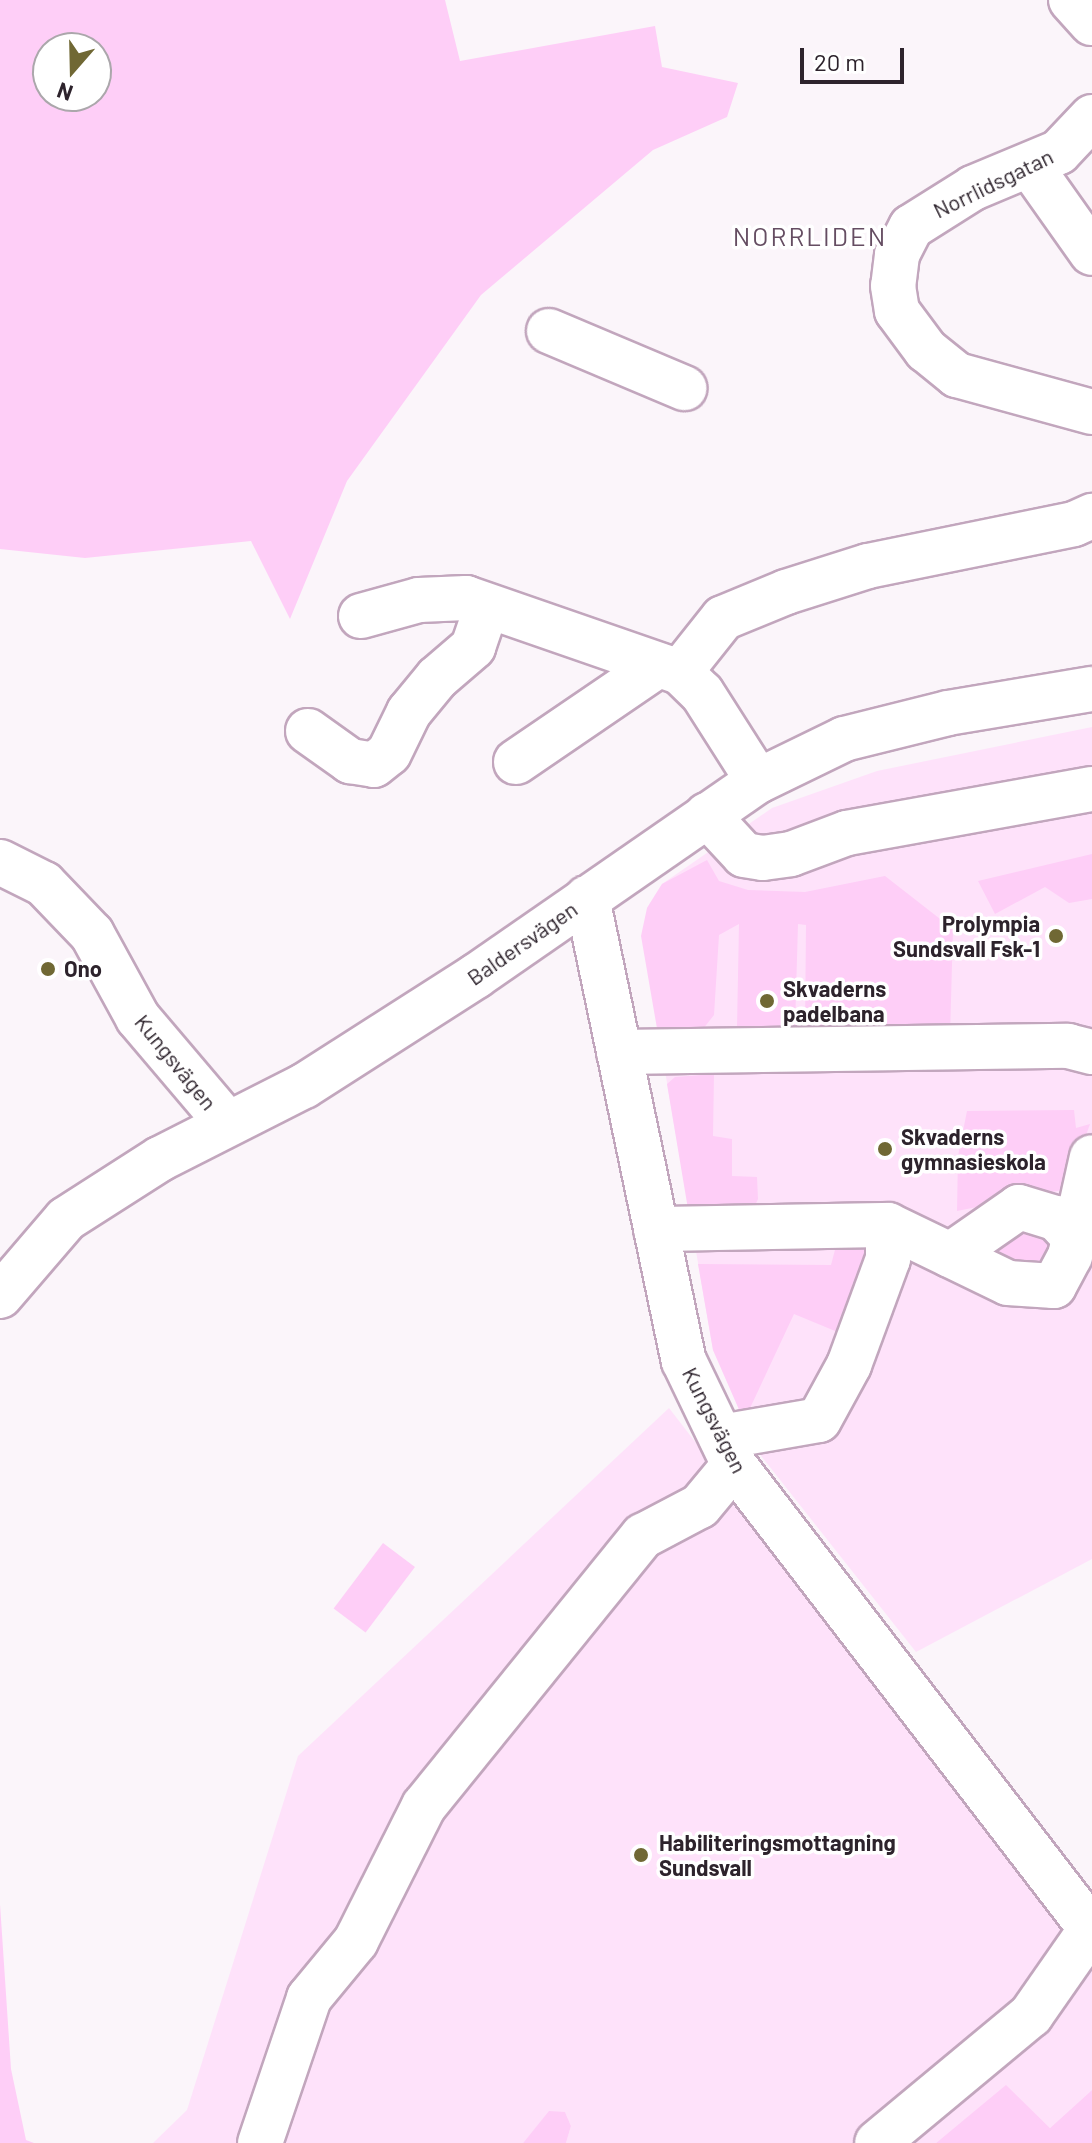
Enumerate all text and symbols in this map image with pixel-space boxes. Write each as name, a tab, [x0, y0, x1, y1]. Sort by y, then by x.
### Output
north arrow	[32, 32, 112, 112]
scale bar	[804, 32, 908, 82]
text: 20 m	[814, 47, 865, 76]
text: N	[53, 78, 76, 107]
street label: Norrlidsgatan	[929, 143, 1057, 223]
district label: NORRLIDEN	[733, 220, 887, 252]
street label: Baldersvägen	[462, 895, 582, 991]
place label: Prolympia Sundsvall Fsk-1	[893, 910, 1040, 962]
marker: Prolympia Sundsvall Fsk-1	[1047, 927, 1065, 945]
place label: Ono	[64, 956, 102, 982]
marker: Ono	[39, 960, 57, 978]
place label: Skvaderns padelbana	[783, 975, 886, 1026]
marker: Skvaderns padelbana	[758, 992, 776, 1010]
street label: Kungsvägen	[129, 1009, 223, 1115]
place label: Skvaderns gymnasieskola	[901, 1123, 1046, 1174]
marker: Skvaderns gymnasieskola	[876, 1140, 894, 1158]
street label: Kungsvägen	[677, 1363, 753, 1477]
place label: Habiliteringsmottagning Sundsvall	[659, 1829, 896, 1880]
marker: Habiliteringsmottagning Sundsvall	[630, 1844, 652, 1866]

